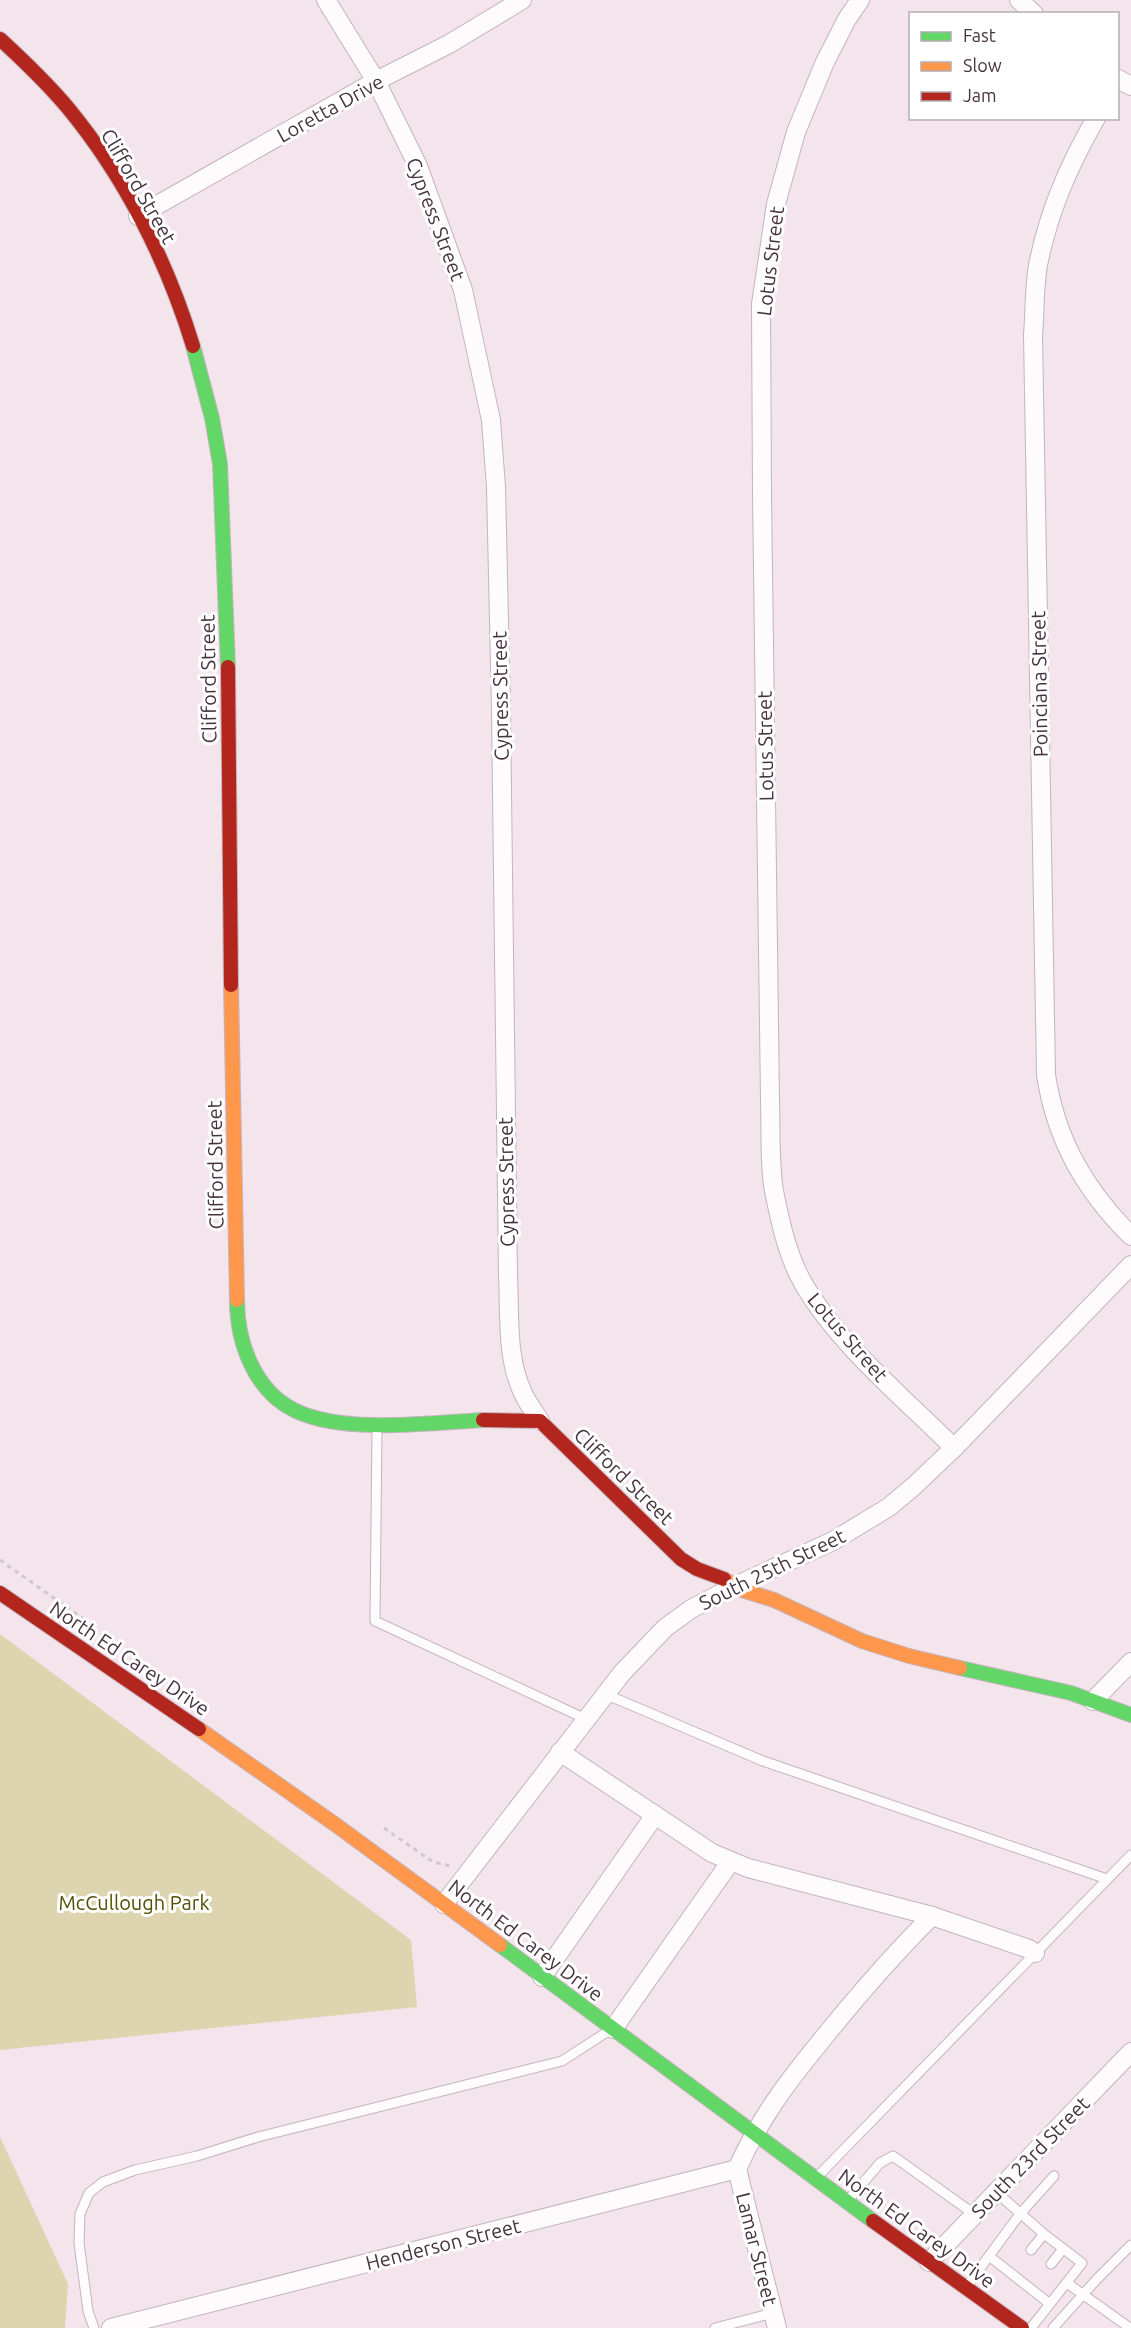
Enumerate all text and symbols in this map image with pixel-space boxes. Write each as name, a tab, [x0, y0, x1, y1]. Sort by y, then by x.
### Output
legend	[909, 12, 1119, 120]
text: Fast	[963, 25, 996, 45]
text: Slow	[963, 55, 1002, 75]
street label: Loretta Drive	[273, 69, 387, 147]
text: Jam	[963, 85, 997, 105]
street label: Clifford Street	[97, 124, 181, 248]
street label: Cypress Street	[402, 154, 470, 284]
street label: Lotus Street	[752, 205, 788, 317]
street label: Poinciana Street	[1026, 611, 1052, 757]
street label: Clifford Street	[195, 614, 221, 744]
street label: Cypress Street	[487, 631, 513, 761]
street label: Lotus Street	[753, 691, 777, 801]
street label: Clifford Street	[202, 1100, 228, 1230]
street label: Cypress Street	[493, 1117, 519, 1247]
street label: Lotus Street	[803, 1288, 893, 1386]
street label: Clifford Street	[570, 1423, 678, 1529]
street label: South 25th Street	[695, 1524, 849, 1614]
street label: North Ed Carey Drive	[46, 1596, 214, 1720]
street label: North Ed Carey Drive	[444, 1874, 608, 2006]
park label: McCullough Park	[58, 1891, 210, 1914]
street label: South 23rd Street	[966, 2091, 1094, 2222]
street label: North Ed Carey Drive	[834, 2164, 1000, 2292]
street label: Lamar Street	[732, 2190, 782, 2308]
street label: Henderson Street	[363, 2214, 523, 2274]

